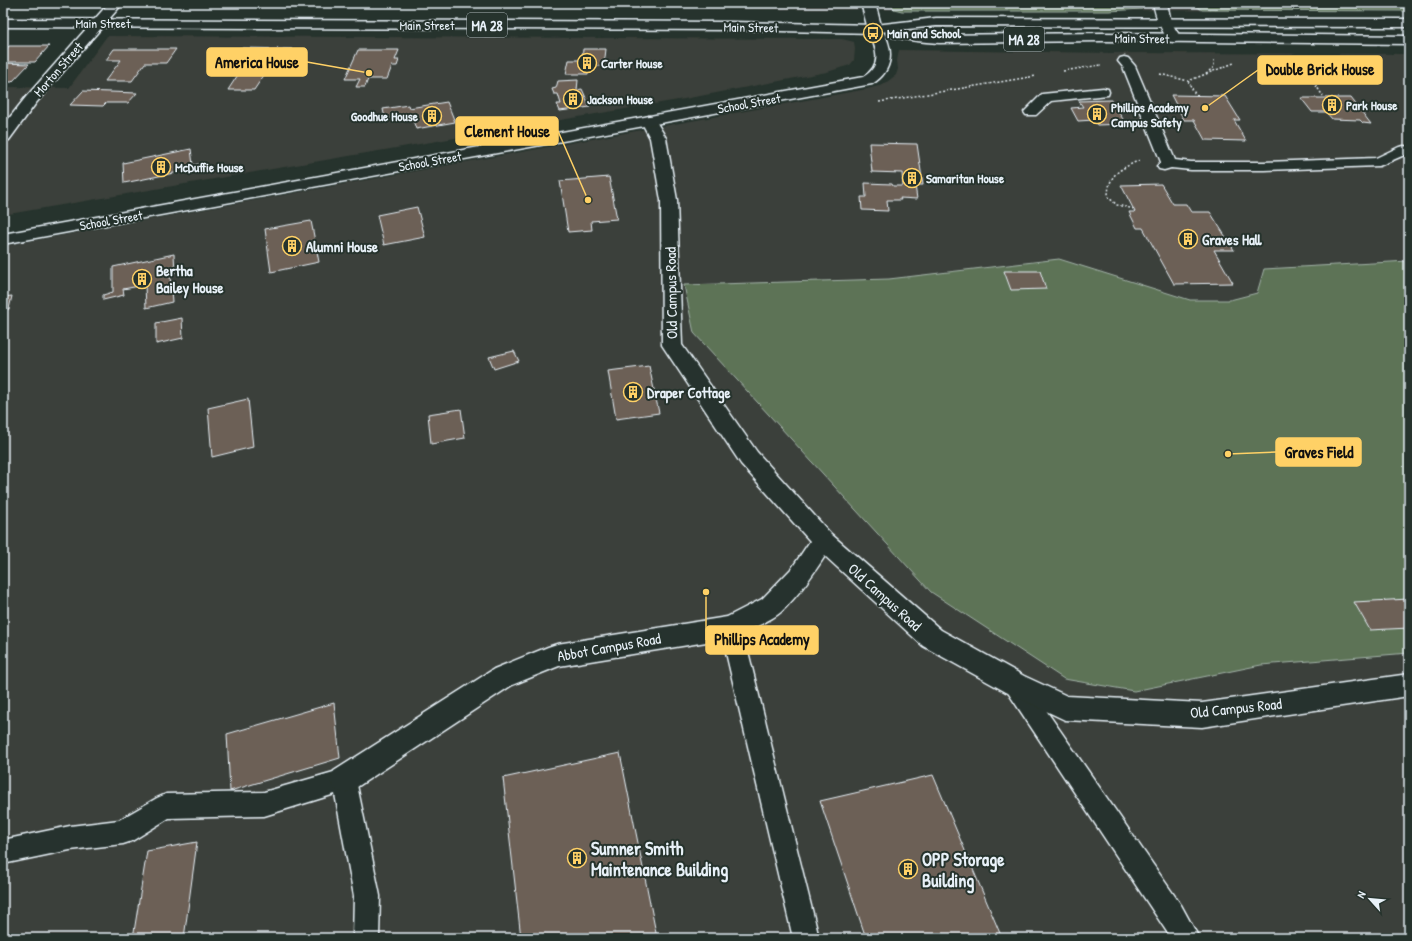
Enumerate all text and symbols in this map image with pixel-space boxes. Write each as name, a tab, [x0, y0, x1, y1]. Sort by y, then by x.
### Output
road number: MA 28	[467, 13, 507, 37]
street label: Main Street	[76, 14, 131, 32]
street label: Main Street	[400, 16, 455, 34]
street label: Main Street	[723, 18, 779, 36]
bus stop icon: Main and School	[862, 22, 884, 44]
place label: Main and School	[887, 24, 962, 42]
road number: MA 28	[1004, 27, 1044, 51]
street label: Main Street	[1114, 29, 1170, 47]
street label: Morton Street	[29, 37, 87, 100]
callout: America House	[207, 48, 307, 76]
text: America House	[215, 51, 300, 73]
building icon: Carter House	[576, 52, 598, 74]
place label: Carter House	[601, 54, 663, 72]
callout: Double Brick House	[1258, 56, 1382, 84]
text: Double Brick House	[1266, 58, 1375, 80]
building icon: Jackson House	[562, 88, 584, 110]
street label: School Street	[716, 89, 782, 117]
place label: Jackson House	[587, 90, 654, 108]
building icon: Park House	[1321, 94, 1343, 116]
place label: Park House	[1346, 96, 1398, 114]
place label: Phillips Academy Campus Safety	[1111, 98, 1189, 132]
building icon: Phillips Academy Campus Safety	[1086, 103, 1108, 125]
building icon: Goodhue House	[421, 105, 443, 127]
place label: Goodhue House	[351, 107, 419, 125]
callout: Clement House	[456, 117, 558, 145]
text: Clement House	[464, 120, 551, 142]
street label: School Street	[397, 147, 463, 175]
building icon: McDuffie House	[150, 156, 172, 178]
place label: McDuffie House	[175, 158, 245, 176]
building icon: Samaritan House	[901, 167, 923, 189]
place label: Samaritan House	[926, 169, 1005, 187]
street label: School Street	[78, 206, 144, 234]
building icon: Graves Hall	[1177, 228, 1199, 250]
place label: Graves Hall	[1202, 229, 1262, 250]
building icon: Alumni House	[281, 235, 303, 257]
place label: Alumni House	[306, 236, 378, 257]
street label: Old Campus Road	[660, 247, 682, 339]
place label: Bertha Bailey House	[156, 260, 223, 299]
building icon: Bertha Bailey House	[131, 268, 153, 290]
building icon: Draper Cottage	[622, 381, 644, 403]
place label: Draper Cottage	[647, 382, 731, 404]
callout: Graves Field	[1276, 438, 1361, 466]
text: Graves Field	[1284, 441, 1354, 463]
street label: Old Campus Road	[844, 558, 926, 636]
callout: Phillips Academy	[706, 626, 818, 654]
street label: Abbot Campus Road	[556, 628, 663, 666]
text: Phillips Academy	[714, 628, 810, 651]
street label: Old Campus Road	[1189, 693, 1283, 723]
place label: Sumner Smith Maintenance Building	[591, 836, 728, 883]
building icon: Sumner Smith Maintenance Building	[566, 847, 588, 869]
place label: OPP Storage Building	[922, 847, 1005, 894]
building icon: OPP Storage Building	[897, 858, 919, 880]
north arrow	[1350, 879, 1390, 919]
text: N	[1354, 889, 1369, 900]

